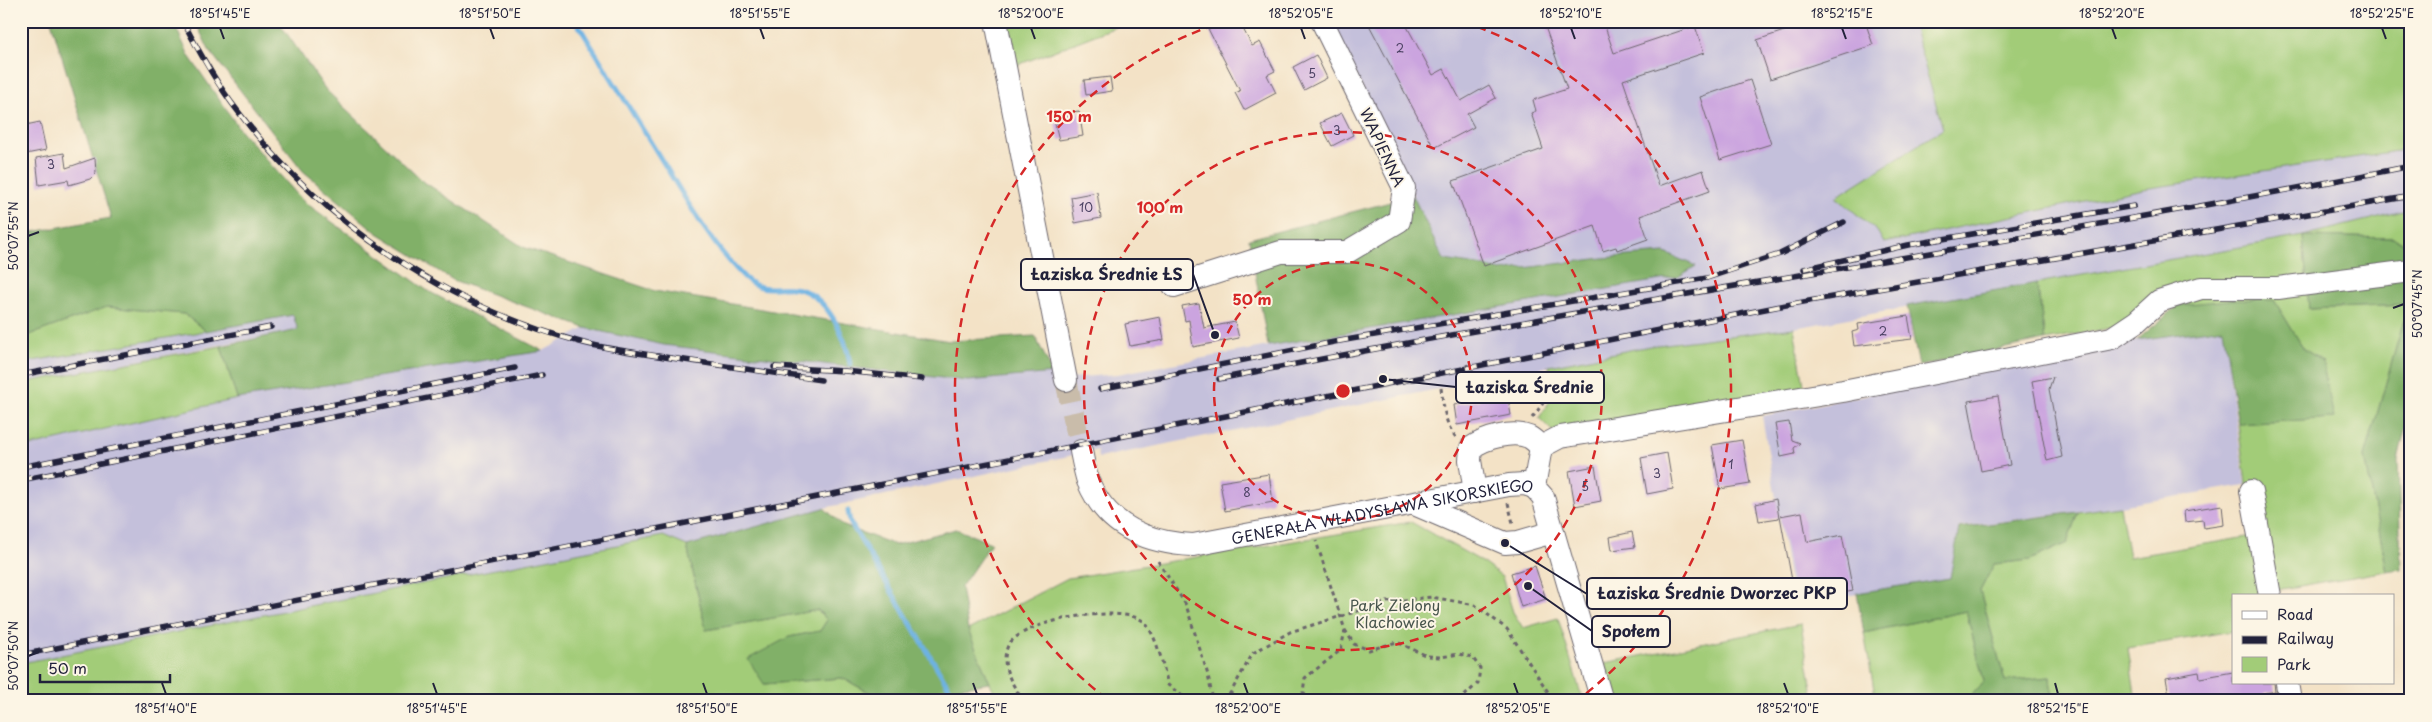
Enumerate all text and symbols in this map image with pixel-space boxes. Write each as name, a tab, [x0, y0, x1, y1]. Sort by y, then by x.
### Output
text: 18°51'45"E	[189, 4, 251, 22]
text: 18°51'50"E	[459, 4, 521, 22]
text: 18°51'55"E	[729, 4, 791, 22]
text: 18°52'00"E	[998, 4, 1064, 22]
text: 18°52'05"E	[1269, 4, 1333, 22]
text: 18°52'10"E	[1540, 4, 1602, 22]
text: 18°52'15"E	[1811, 4, 1873, 22]
text: 18°52'20"E	[2079, 4, 2145, 22]
text: 18°52'25"E	[2350, 4, 2414, 22]
house number: 2	[1396, 39, 1404, 57]
house number: 5	[1308, 64, 1316, 82]
text: 150 m	[1046, 104, 1092, 127]
street label: WAPIENNA	[1355, 104, 1411, 190]
house number: 3	[1333, 121, 1341, 139]
house number: 3	[47, 155, 55, 173]
text: 100 m	[1137, 195, 1183, 218]
house number: 10	[1079, 198, 1093, 216]
text: 50°07'55"N	[4, 201, 22, 271]
callout: Łaziska Średnie ŁS	[1021, 259, 1193, 290]
text: Łaziska Średnie ŁS	[1030, 261, 1183, 285]
text: 50°07'45"N	[2408, 269, 2426, 339]
text: 50 m	[1233, 287, 1271, 310]
house number: 2	[1879, 322, 1887, 340]
callout: Łaziska Średnie	[1456, 372, 1604, 403]
text: Łaziska Średnie	[1465, 374, 1594, 398]
centre of rings	[1334, 382, 1352, 400]
house number: 1	[1728, 455, 1734, 473]
house number: 3	[1653, 464, 1661, 482]
street label: GENERAŁA WŁADYSŁAWA SIKORSKIEGO	[1229, 472, 1537, 549]
house number: 5	[1581, 477, 1589, 495]
house number: 8	[1243, 483, 1251, 501]
callout: Łaziska Średnie Dworzec PKP	[1587, 578, 1847, 609]
text: Łaziska Średnie Dworzec PKP	[1597, 580, 1836, 604]
park label: Park Zielony Klachowiec	[1350, 593, 1440, 633]
legend	[2232, 594, 2394, 684]
text: Road	[2277, 602, 2313, 625]
callout: Społem	[1592, 616, 1670, 647]
text: Społem	[1602, 618, 1660, 642]
text: 50°07'50"N	[4, 621, 22, 691]
text: Railway	[2277, 626, 2334, 649]
scale bar	[40, 652, 170, 684]
text: Park	[2277, 652, 2311, 675]
text: 50 m	[48, 656, 87, 679]
text: 18°51'40"E	[135, 699, 197, 717]
text: 18°51'45"E	[406, 699, 468, 717]
text: 18°51'50"E	[676, 699, 738, 717]
text: 18°51'55"E	[946, 699, 1008, 717]
text: 18°52'00"E	[1215, 699, 1281, 717]
text: 18°52'05"E	[1486, 699, 1550, 717]
text: 18°52'10"E	[1757, 699, 1819, 717]
text: 18°52'15"E	[2027, 699, 2089, 717]

